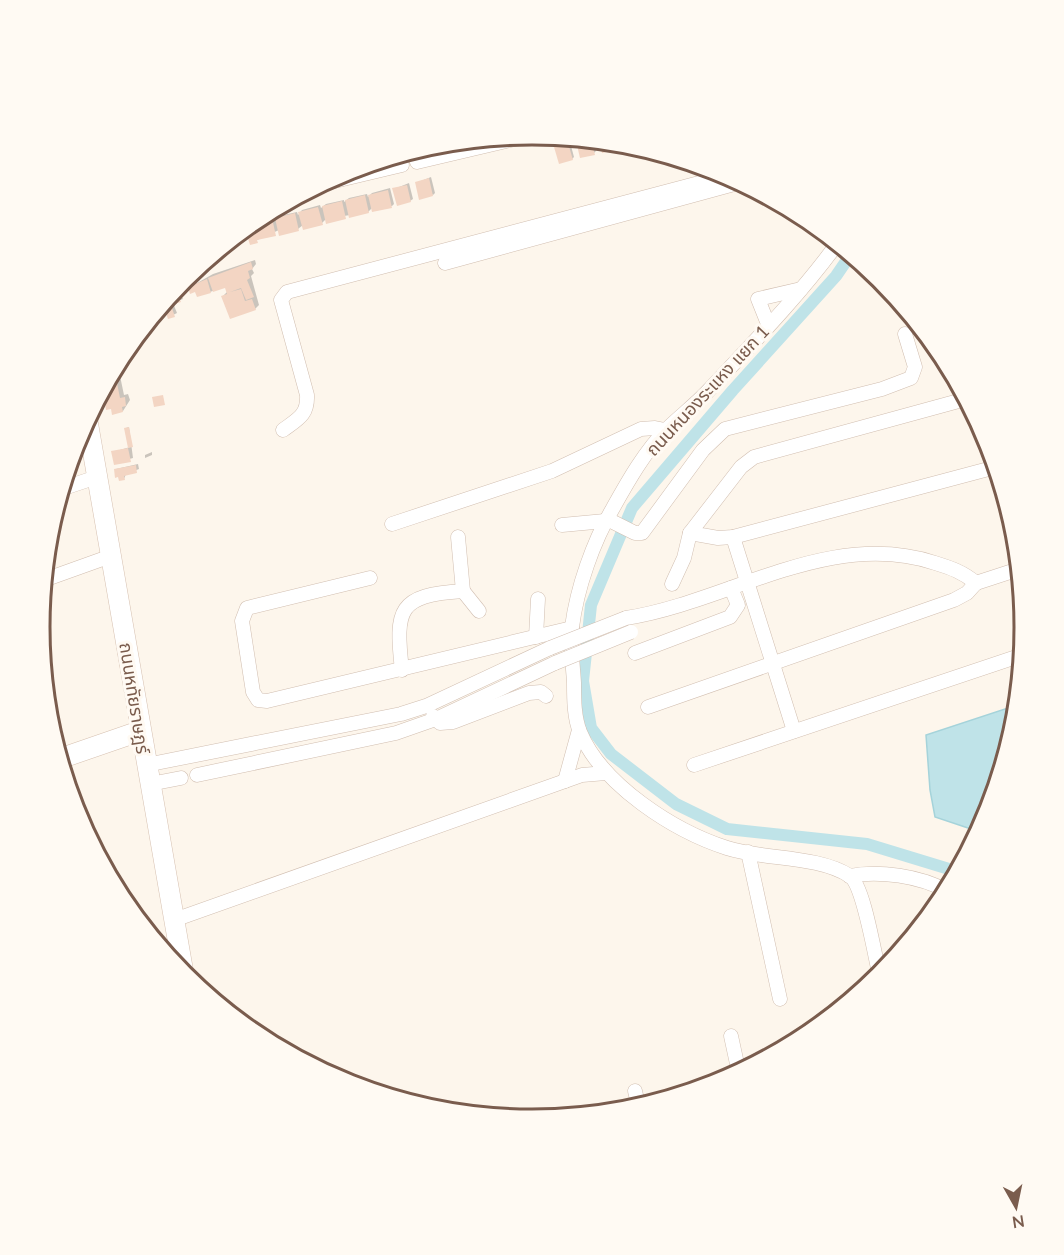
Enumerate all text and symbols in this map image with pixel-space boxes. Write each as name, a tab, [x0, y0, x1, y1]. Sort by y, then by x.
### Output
street label: ถนนหนองระแหง แยก 1	[641, 320, 773, 460]
street label: ถนนหทัยราษฎร์	[115, 641, 155, 756]
north arrow	[986, 1177, 1046, 1237]
text: N	[1011, 1212, 1026, 1233]

